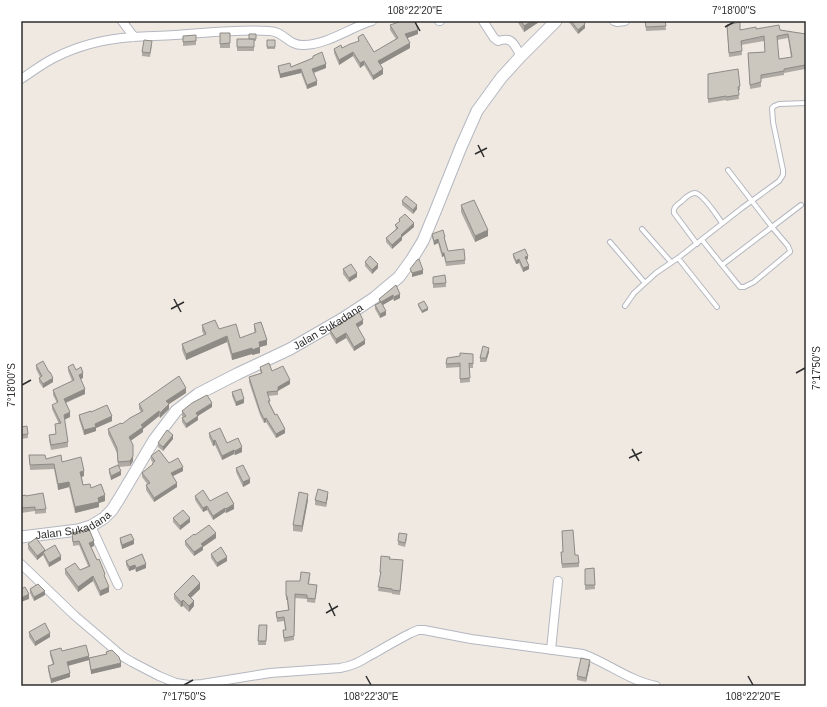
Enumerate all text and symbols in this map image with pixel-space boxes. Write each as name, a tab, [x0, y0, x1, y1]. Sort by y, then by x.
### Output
text: 108°22'20"E	[387, 5, 443, 16]
text: 7°18'00"S	[712, 5, 756, 16]
street label: Jalan Sukadana	[291, 301, 366, 352]
text: 7°17'50"S	[811, 346, 822, 390]
text: 7°18'00"S	[6, 363, 17, 407]
street label: Jalan Sukadana	[35, 508, 114, 541]
text: 7°17'50"S	[162, 691, 206, 702]
text: 108°22'30"E	[343, 691, 399, 702]
text: 108°22'20"E	[725, 691, 781, 702]

